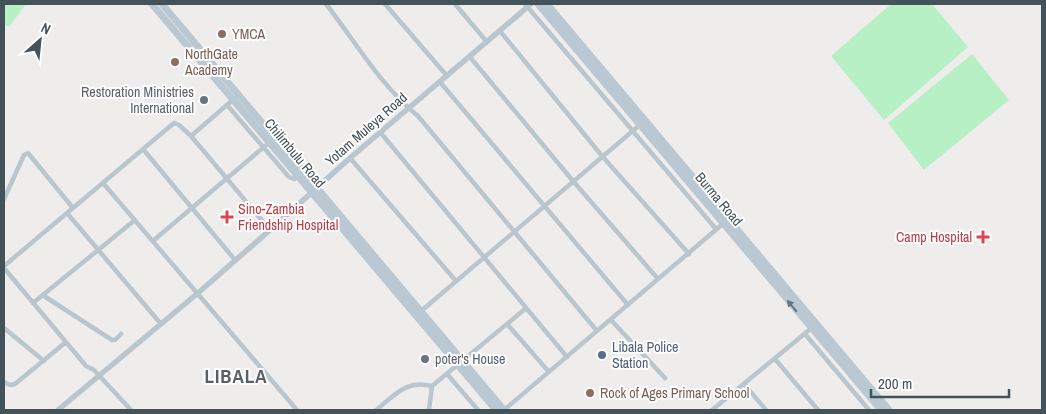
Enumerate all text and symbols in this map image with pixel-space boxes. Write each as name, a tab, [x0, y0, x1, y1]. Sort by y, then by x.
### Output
north arrow	[15, 15, 65, 65]
text: N	[38, 19, 54, 38]
place label: YMCA	[232, 25, 266, 43]
marker: YMCA	[216, 28, 228, 40]
place label: NorthGate Academy	[184, 45, 238, 79]
marker: NorthGate Academy	[169, 56, 181, 68]
place label: Restoration Ministries International	[81, 83, 194, 117]
street label: Yotam Muleya Road	[321, 88, 411, 170]
marker: Restoration Ministries International	[198, 94, 210, 106]
street label: Chilimbulu Road	[261, 114, 329, 192]
street label: Burma Road	[691, 169, 747, 229]
place label: Sino-Zambia Friendship Hospital	[238, 200, 338, 234]
marker: Sino-Zambia Friendship Hospital	[220, 210, 234, 224]
place label: Camp Hospital	[896, 228, 972, 246]
marker: Camp Hospital	[976, 230, 990, 244]
one-way arrow	[787, 300, 798, 313]
place label: Libala Police Station	[612, 338, 678, 372]
marker: Libala Police Station	[596, 349, 608, 361]
place label: poter's House	[435, 350, 505, 368]
marker: poter's House	[419, 353, 431, 365]
district label: LIBALA	[204, 363, 268, 389]
scale bar	[871, 366, 1008, 398]
text: 200 m	[878, 373, 912, 394]
place label: Rock of Ages Primary School	[600, 384, 749, 402]
marker: Rock of Ages Primary School	[584, 387, 596, 399]

